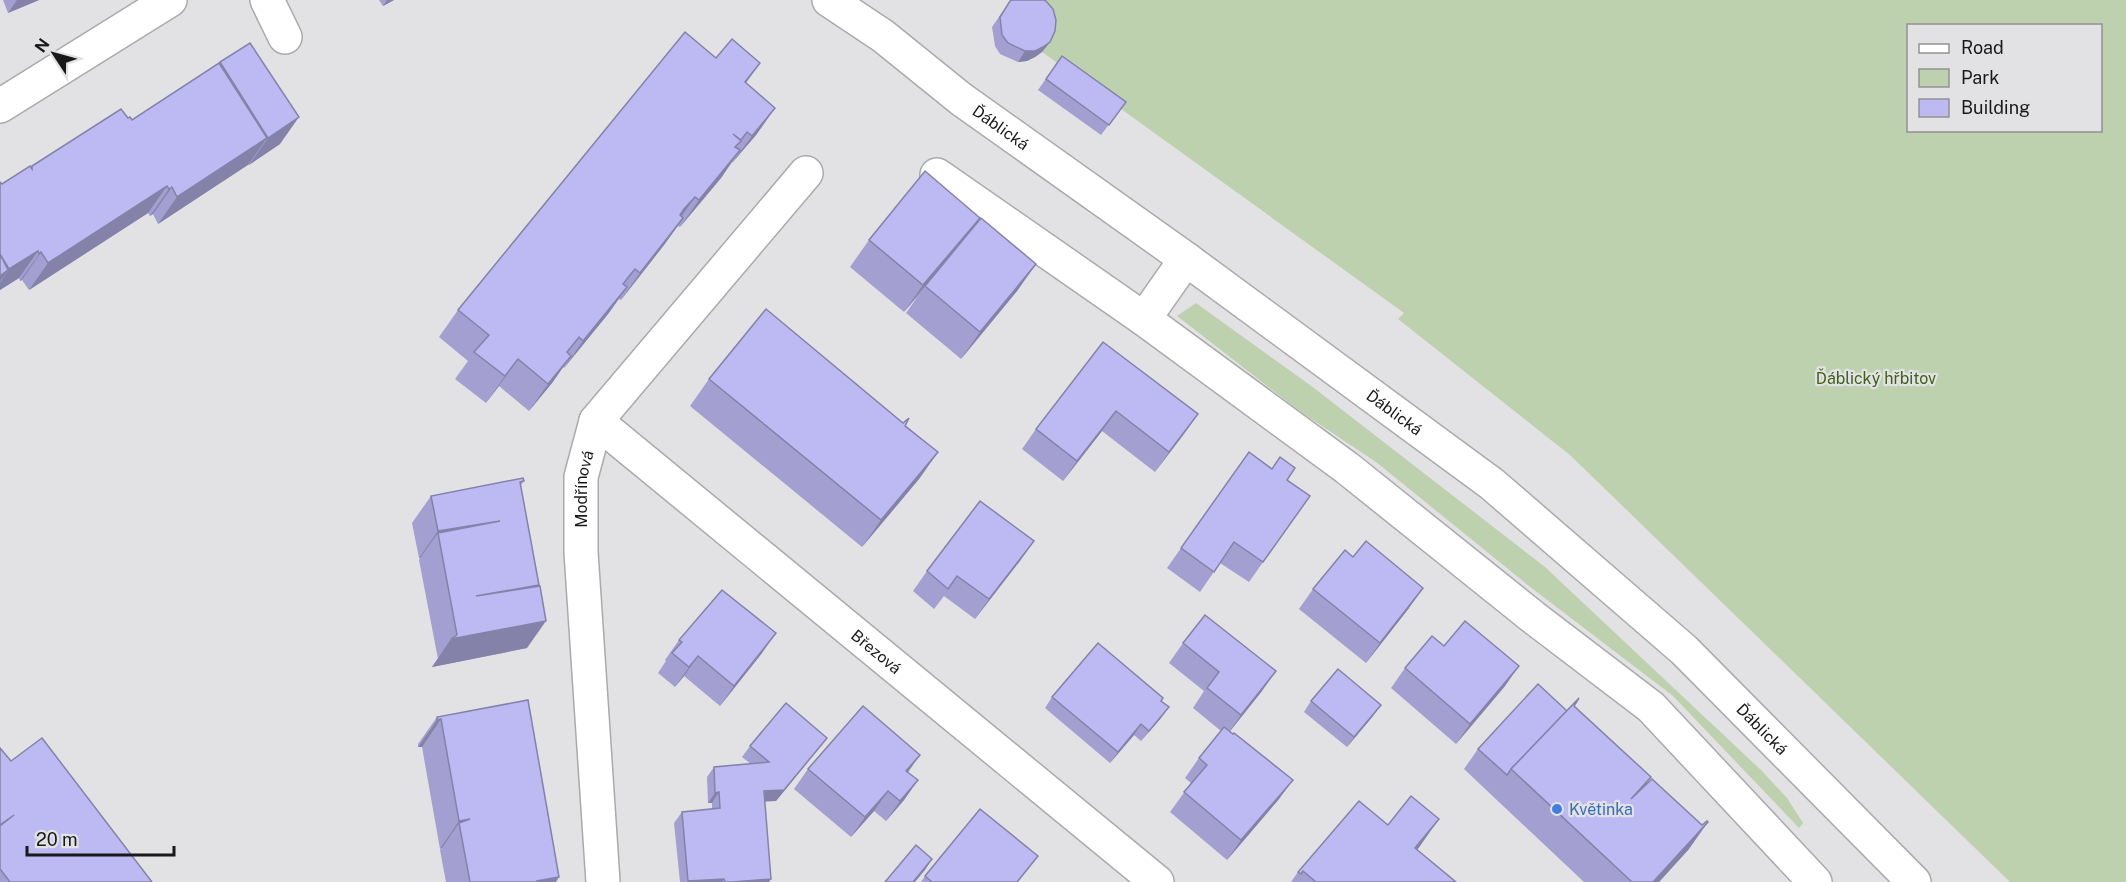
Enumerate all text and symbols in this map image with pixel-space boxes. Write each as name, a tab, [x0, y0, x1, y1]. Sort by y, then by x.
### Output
north arrow	[24, 24, 84, 84]
legend	[1907, 24, 2102, 132]
text: N	[31, 35, 54, 56]
text: Road	[1961, 37, 2004, 58]
text: Park	[1961, 67, 1999, 88]
text: Building	[1961, 97, 2030, 118]
street label: Ďáblická	[969, 100, 1032, 154]
park label: Ďáblický hřbitov	[1816, 368, 1936, 388]
street label: Ďáblická	[1363, 385, 1426, 439]
street label: Modřínová	[572, 448, 598, 528]
street label: Březová	[847, 626, 905, 678]
street label: Ďáblická	[1732, 699, 1791, 759]
place label: Květinka	[1569, 800, 1633, 819]
marker: Květinka	[1550, 802, 1564, 816]
scale bar	[27, 819, 174, 857]
text: 20 m	[36, 829, 78, 850]

